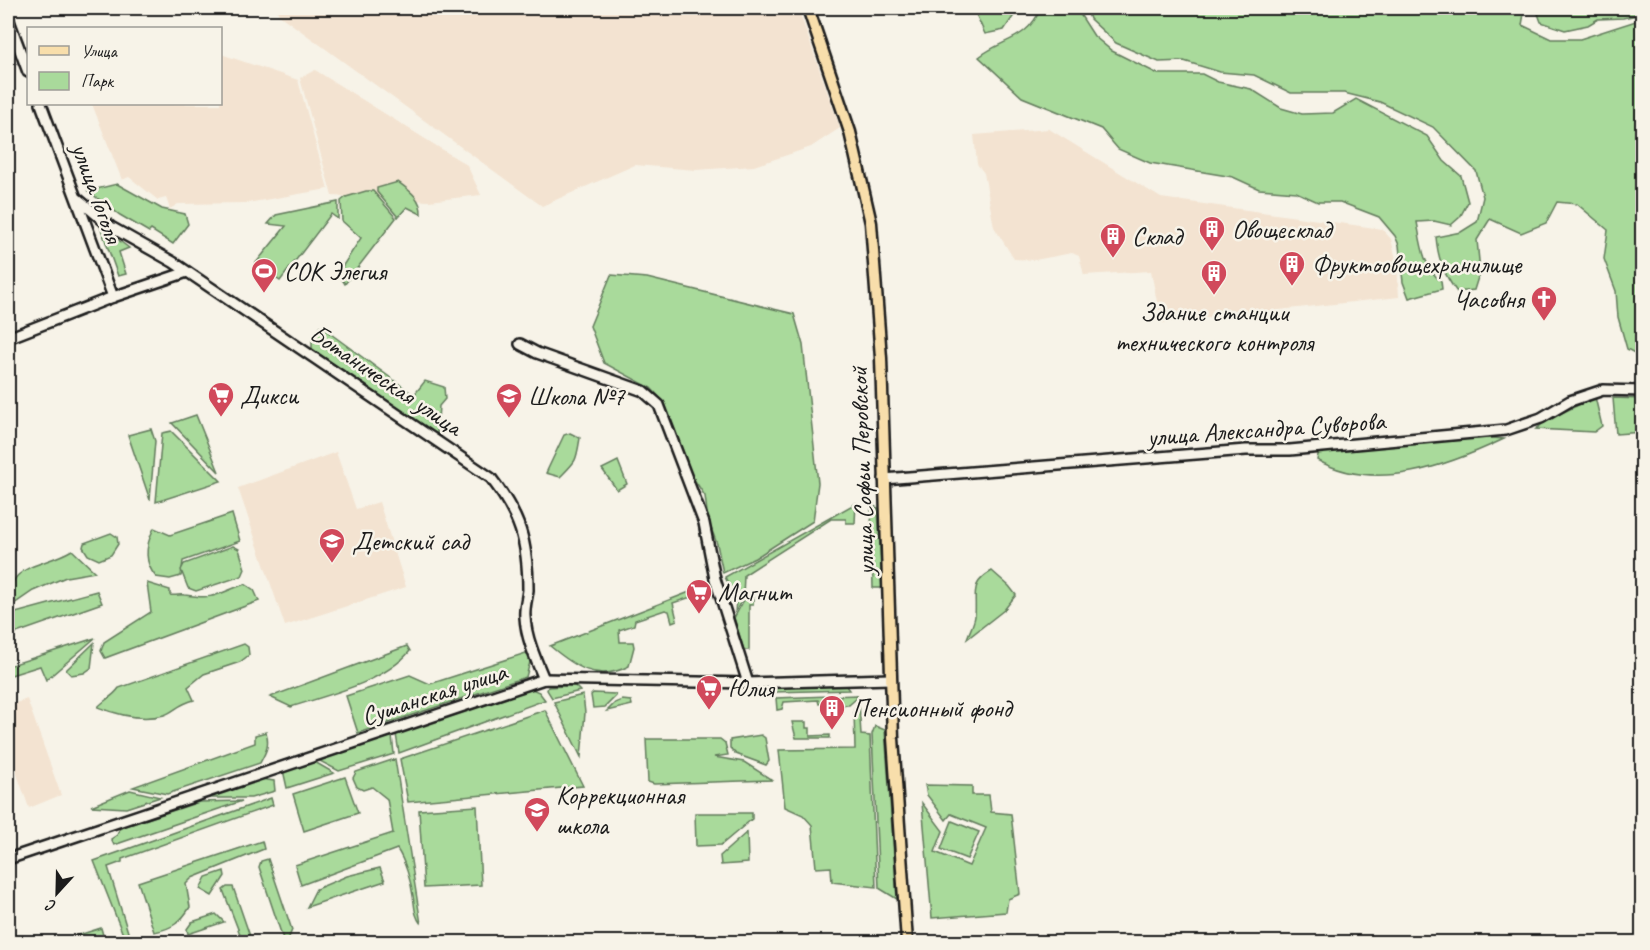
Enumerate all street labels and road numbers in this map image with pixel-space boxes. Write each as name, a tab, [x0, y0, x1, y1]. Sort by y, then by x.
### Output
street label: улица Гоголя	[63, 137, 131, 249]
street label: Ботаническая улица	[303, 317, 470, 444]
street label: улица Софьи Перовской	[842, 364, 882, 578]
street label: улица Александра Суворова	[1144, 404, 1388, 454]
street label: Сушанская улица	[357, 654, 512, 733]

